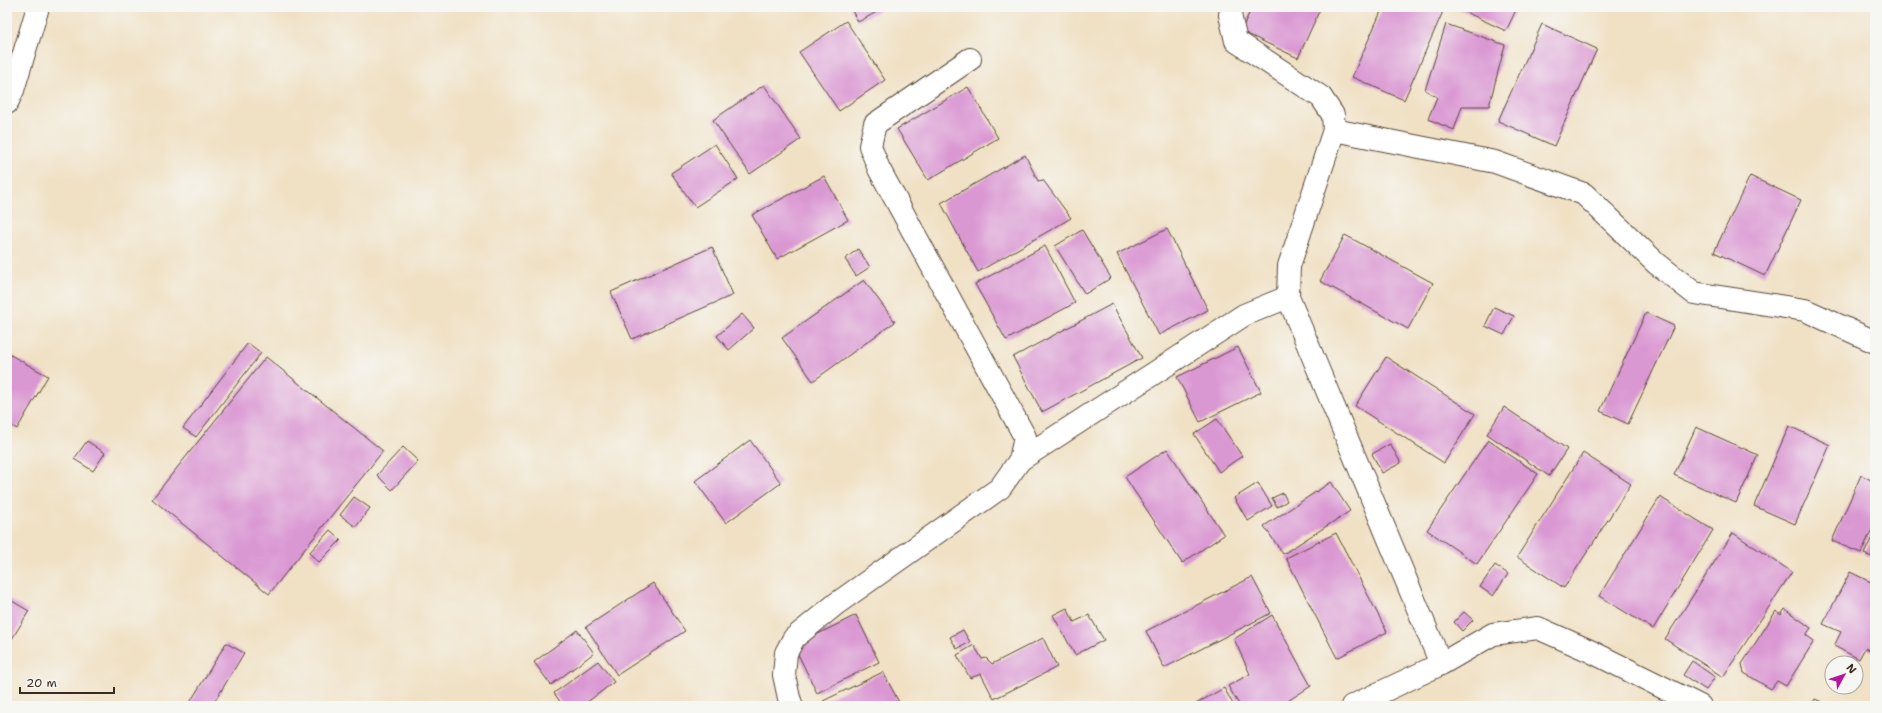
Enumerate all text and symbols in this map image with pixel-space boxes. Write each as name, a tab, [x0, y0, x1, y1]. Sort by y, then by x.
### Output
north arrow	[1824, 655, 1864, 695]
text: N	[1843, 661, 1860, 677]
scale bar	[20, 669, 114, 695]
text: 20 m	[26, 675, 57, 691]

